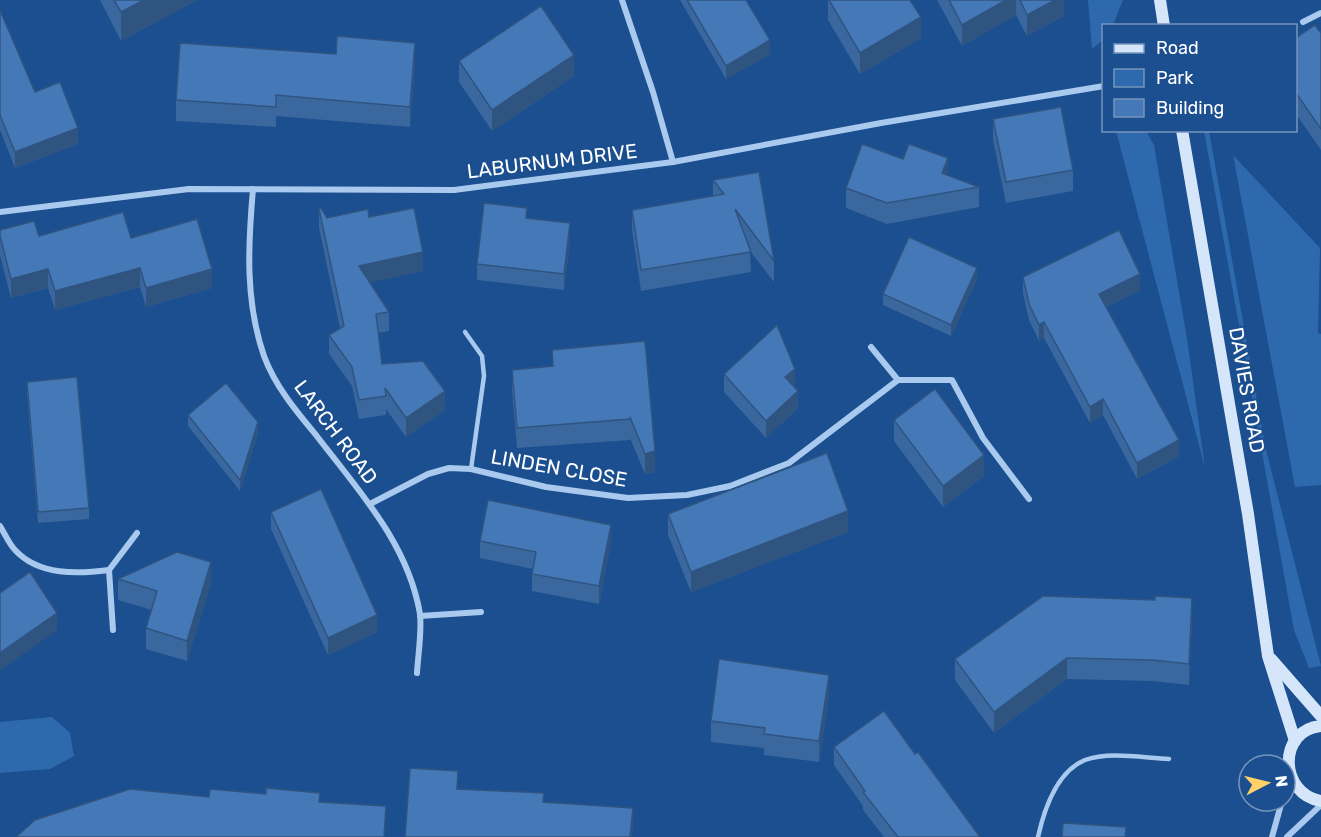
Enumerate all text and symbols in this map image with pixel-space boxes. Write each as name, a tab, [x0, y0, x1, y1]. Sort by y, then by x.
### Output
legend	[1102, 24, 1297, 132]
text: Road	[1156, 37, 1199, 59]
text: Park	[1156, 67, 1194, 89]
text: Building	[1156, 97, 1224, 119]
street label: LABURNUM DRIVE	[465, 139, 639, 183]
street label: DAVIES ROAD	[1224, 325, 1270, 455]
street label: LARCH ROAD	[289, 375, 383, 489]
street label: LINDEN CLOSE	[489, 444, 629, 492]
north arrow	[1237, 753, 1297, 813]
text: N	[1271, 774, 1292, 788]

